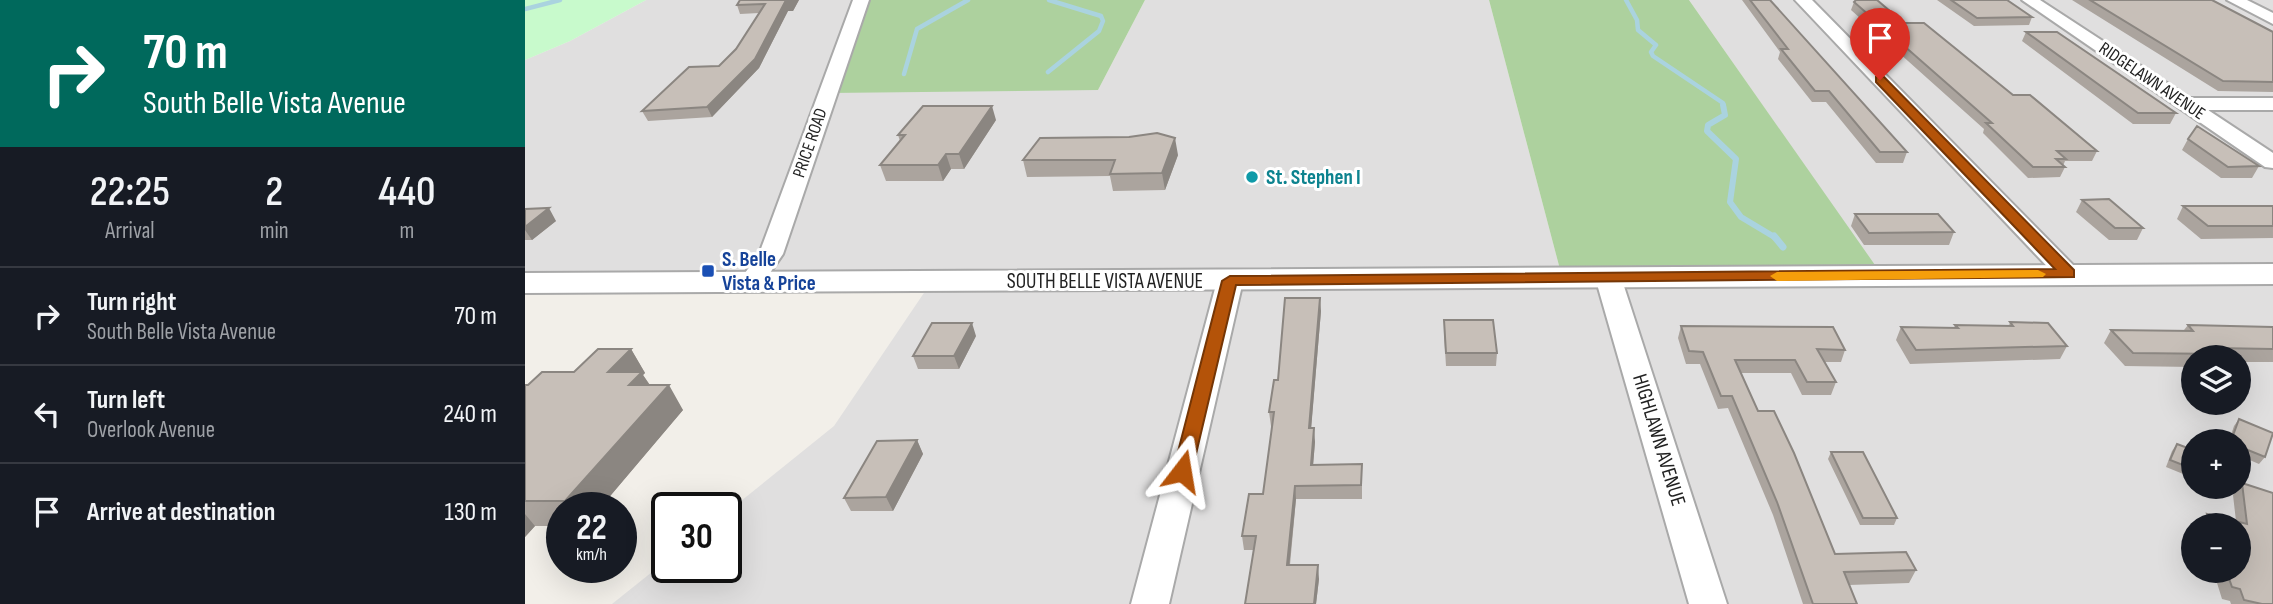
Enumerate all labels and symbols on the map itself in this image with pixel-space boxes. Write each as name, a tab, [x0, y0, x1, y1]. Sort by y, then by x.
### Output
pin	[1850, 8, 1910, 80]
street label: RIDGELAWN AVENUE	[2095, 38, 2209, 124]
street label: PRICE ROAD	[788, 105, 832, 181]
place label: St. Stephen I	[1266, 165, 1361, 190]
marker: St. Stephen I	[1244, 169, 1260, 185]
place label: S. Belle Vista & Price	[722, 247, 816, 296]
marker: S. Belle Vista & Price	[700, 263, 716, 279]
street label: SOUTH BELLE VISTA AVENUE	[1007, 269, 1203, 294]
street label: HIGHLAWN AVENUE	[1627, 371, 1691, 509]
position arrow	[1145, 434, 1219, 508]
speed limit sign: 30	[651, 492, 742, 583]

